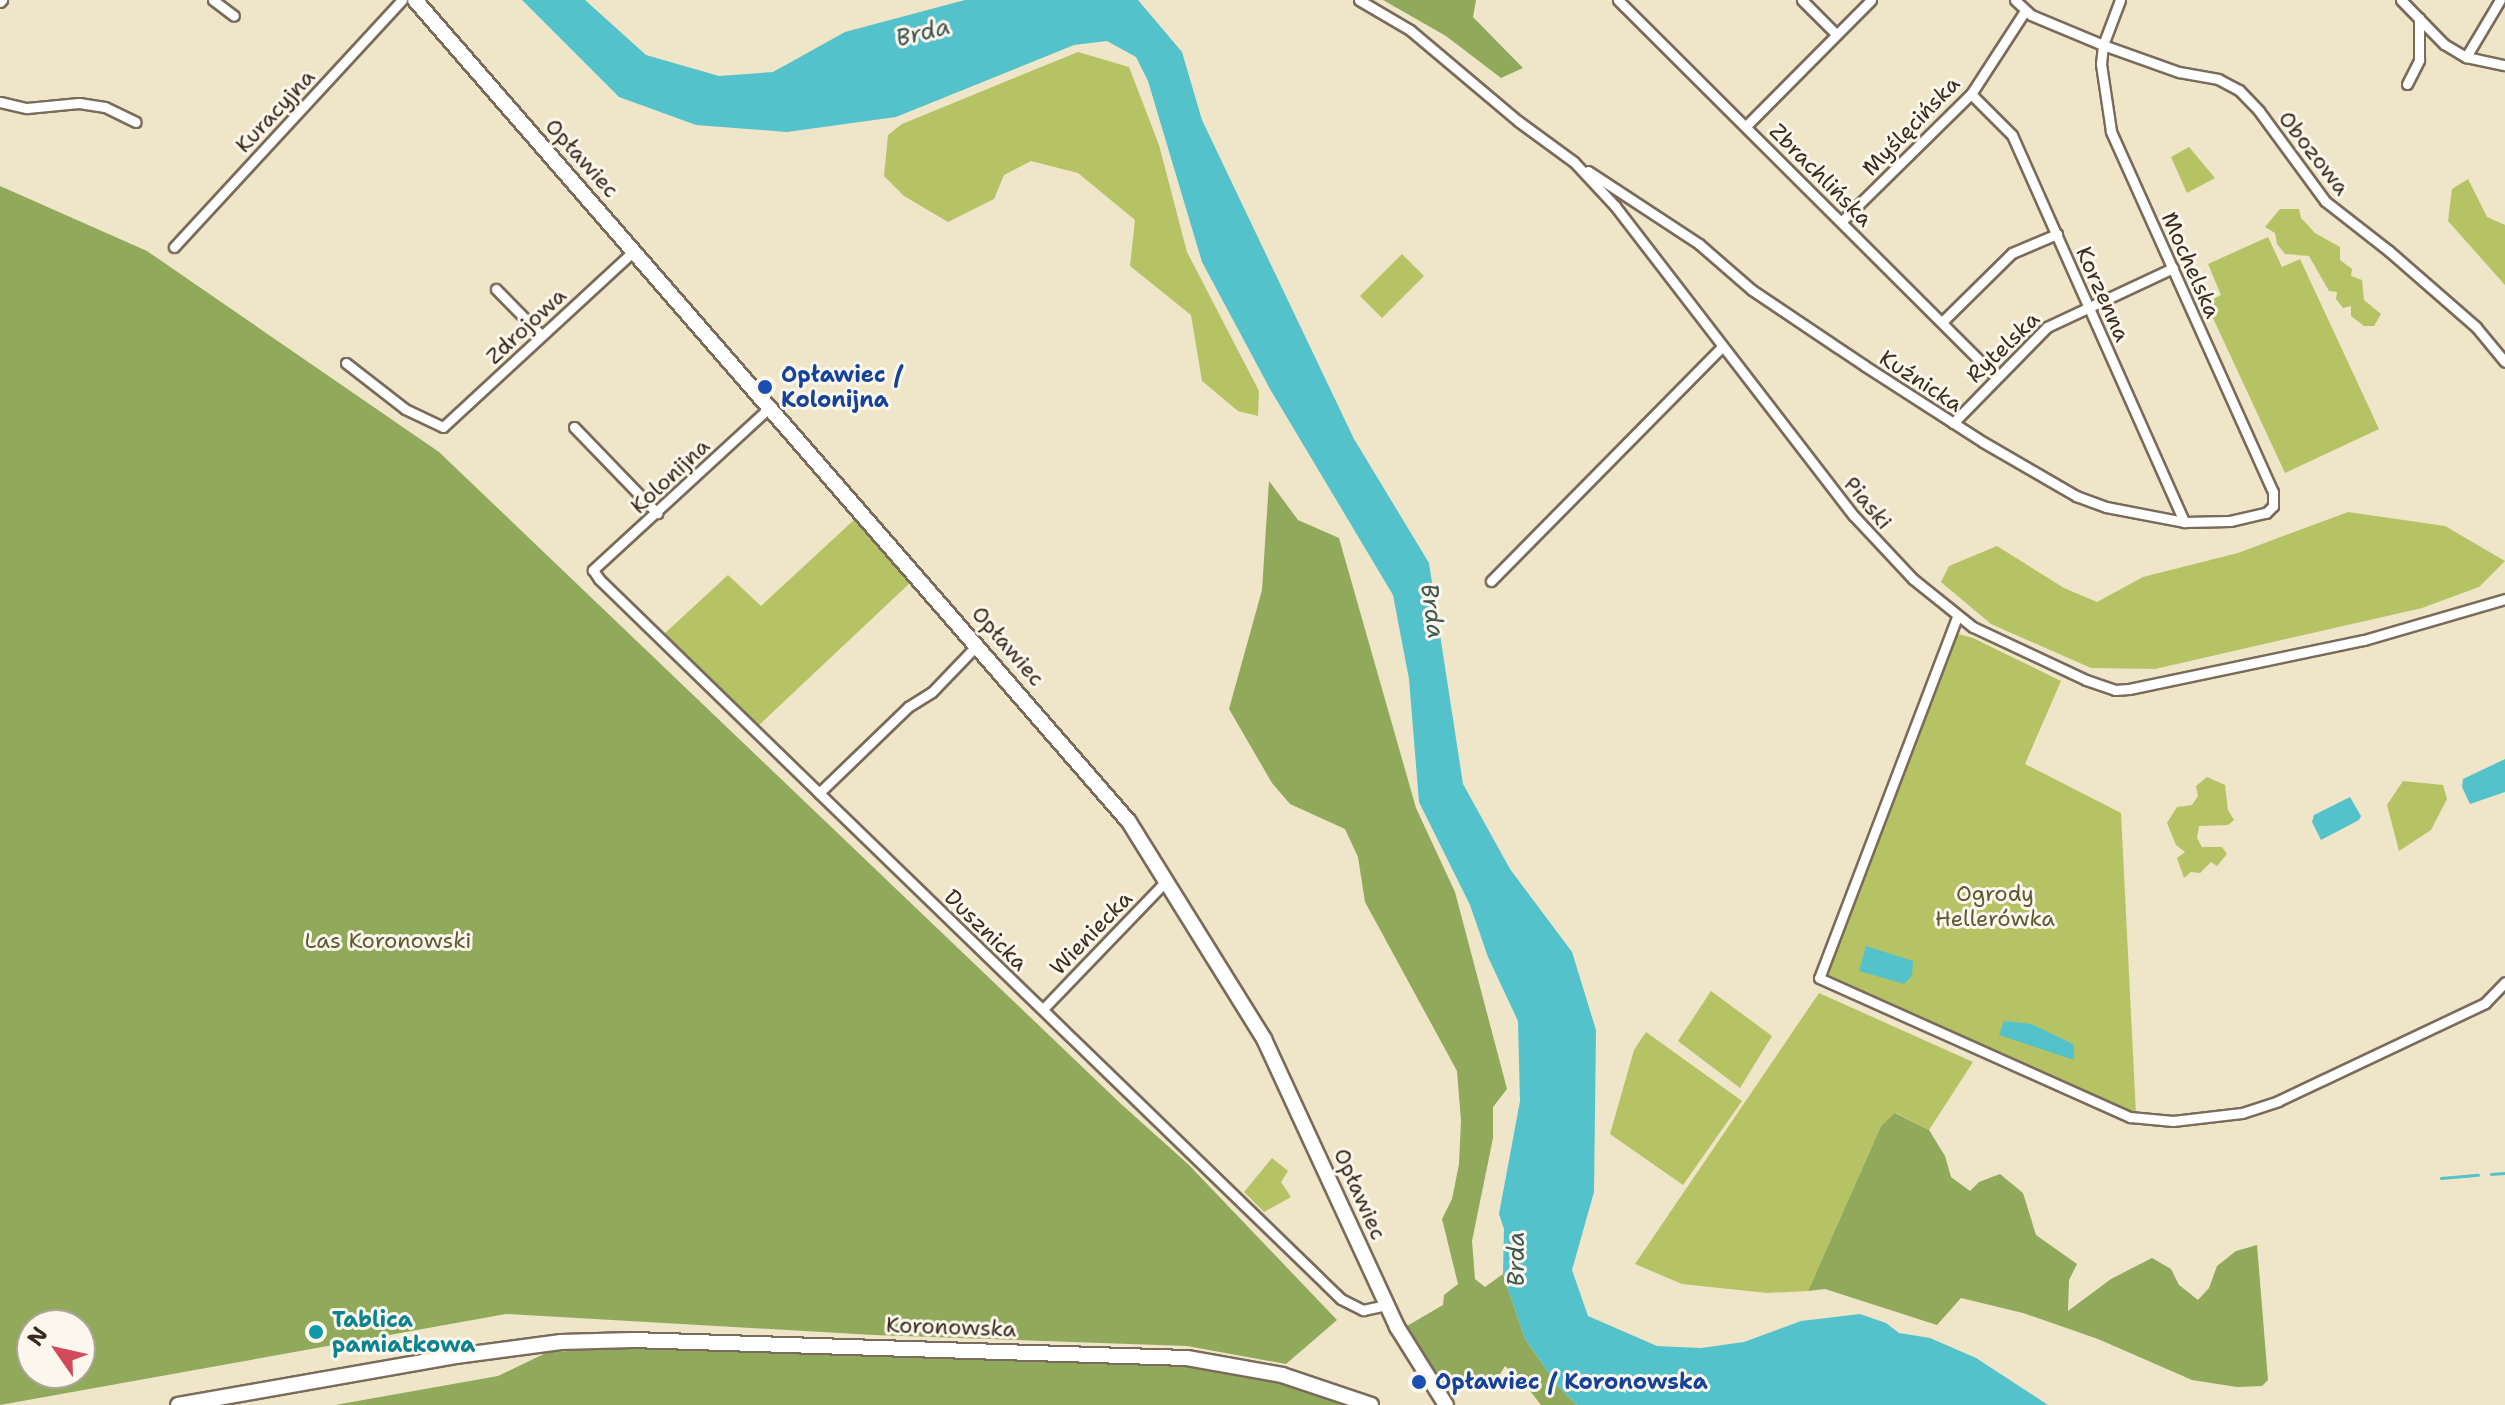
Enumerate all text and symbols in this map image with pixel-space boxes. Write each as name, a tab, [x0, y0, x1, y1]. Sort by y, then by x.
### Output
water label: Brda	[893, 12, 953, 54]
street label: Kuracyjna	[230, 64, 320, 158]
street label: Myślęcińska	[1857, 71, 1965, 181]
street label: Obozowa	[2273, 106, 2355, 200]
street label: Opławiec	[540, 113, 624, 203]
street label: Zbrachlińska	[1764, 118, 1878, 232]
street label: Mochelska	[2156, 208, 2226, 322]
street label: Korzenna	[2070, 242, 2136, 346]
street label: Zdrojowa	[480, 282, 572, 370]
street label: Rytelska	[1961, 306, 2045, 388]
street label: Kuźnicka	[1875, 344, 1967, 418]
place label: Opławiec / Kolonijna	[781, 361, 903, 412]
marker: Opławiec / Kolonijna	[756, 378, 774, 396]
street label: Kolonijna	[625, 433, 715, 519]
street label: Piaski	[1838, 471, 1898, 535]
water label: Brda	[1414, 582, 1450, 640]
street label: Opławiec	[966, 601, 1050, 691]
park label: Ogrody Hellerówka	[1935, 880, 2055, 932]
street label: Dusznicka	[939, 884, 1033, 976]
street label: Wieniecka	[1044, 885, 1138, 981]
park label: Las Koronowski	[305, 928, 471, 954]
street label: Opławiec	[1328, 1144, 1392, 1244]
water label: Brda	[1503, 1232, 1531, 1286]
place label: Tablica pamiatkowa	[332, 1306, 475, 1358]
north arrow	[16, 1309, 96, 1389]
street label: Koronowska	[885, 1312, 1017, 1342]
text: N	[20, 1321, 54, 1352]
marker: Tablica pamiatkowa	[307, 1323, 325, 1341]
place label: Opławiec / Koronowska	[1435, 1369, 1708, 1395]
marker: Opławiec / Koronowska	[1410, 1373, 1428, 1391]

